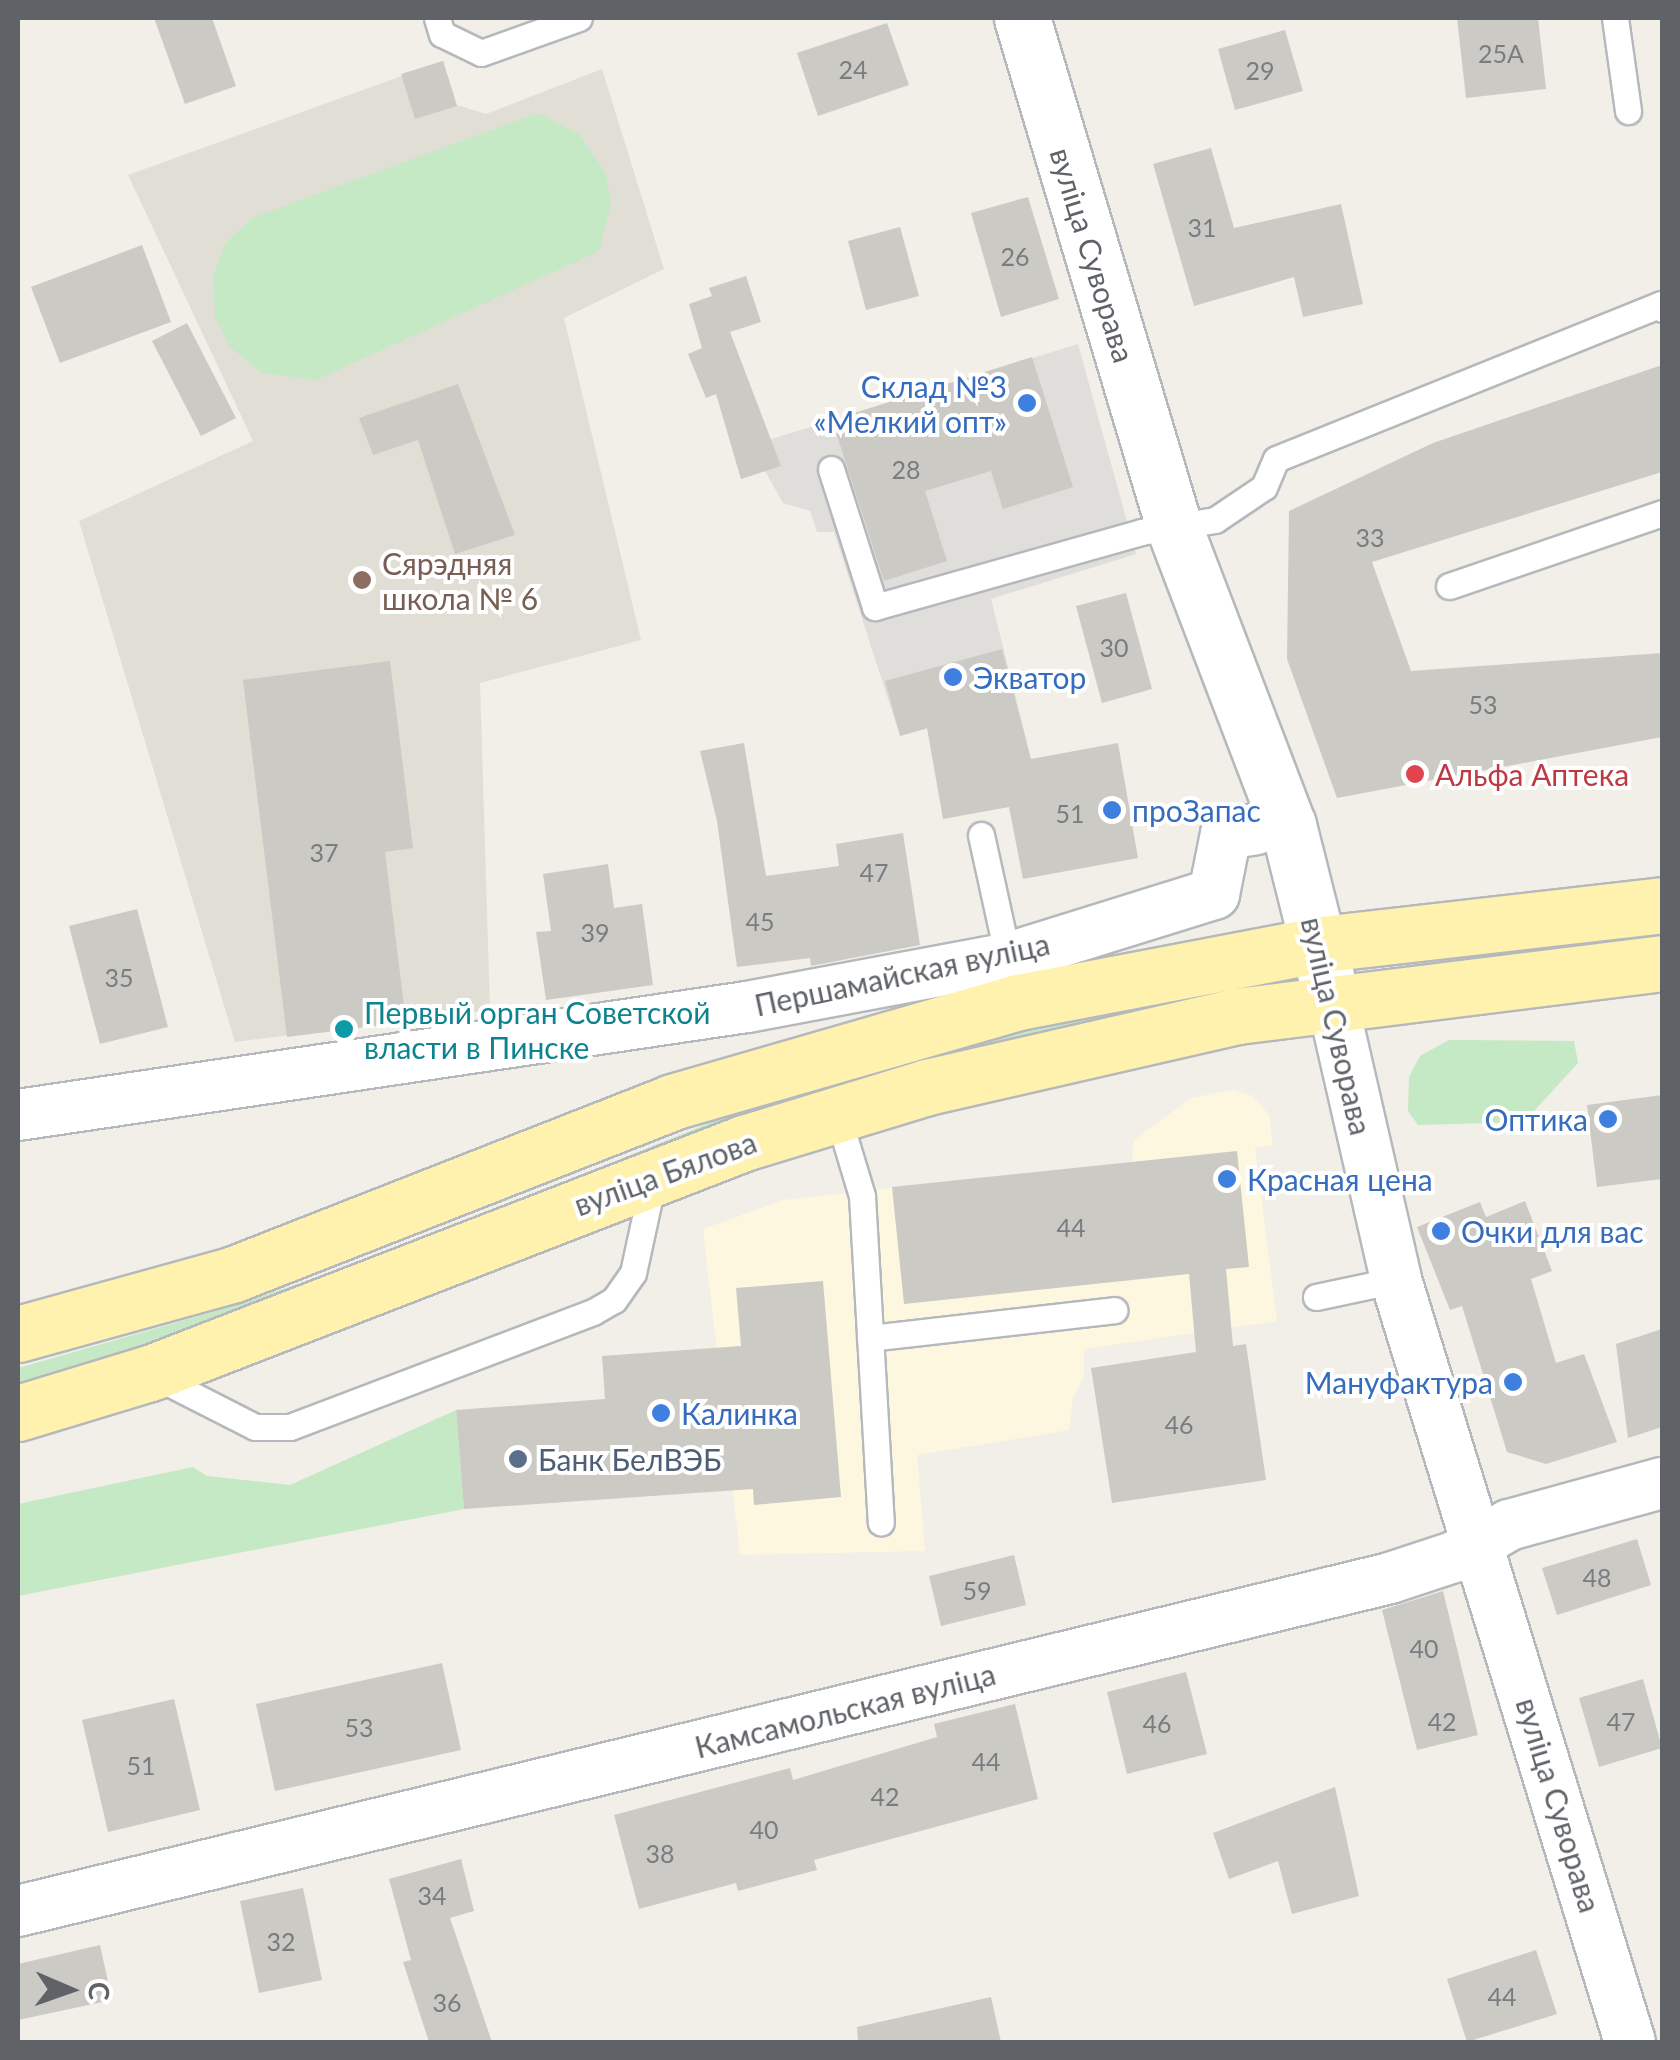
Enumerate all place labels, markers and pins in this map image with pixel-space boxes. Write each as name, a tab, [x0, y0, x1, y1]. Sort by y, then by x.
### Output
place label: Склад №3 «Мелкий опт»	[814, 368, 1007, 438]
marker: Склад №3 «Мелкий опт»	[1016, 392, 1038, 414]
place label: Сярэдняя школа № 6	[382, 545, 538, 616]
marker: Сярэдняя школа № 6	[351, 569, 373, 591]
place label: Экватор	[973, 659, 1086, 695]
marker: Экватор	[942, 666, 964, 688]
place label: Альфа Аптека	[1435, 756, 1629, 792]
marker: Альфа Аптека	[1404, 763, 1426, 785]
place label: проЗапас	[1132, 792, 1261, 828]
marker: проЗапас	[1101, 799, 1123, 821]
place label: Первый орган Советской власти в Пинске	[364, 994, 711, 1064]
marker: Первый орган Советской власти в Пинске	[333, 1018, 355, 1040]
place label: Оптика	[1485, 1101, 1588, 1137]
marker: Оптика	[1597, 1108, 1619, 1130]
place label: Красная цена	[1247, 1161, 1433, 1197]
marker: Красная цена	[1216, 1168, 1238, 1190]
place label: Очки для вас	[1461, 1213, 1644, 1249]
marker: Очки для вас	[1430, 1220, 1452, 1242]
place label: Мануфактура	[1305, 1364, 1493, 1400]
marker: Мануфактура	[1502, 1371, 1524, 1393]
place label: Калинка	[681, 1395, 798, 1431]
marker: Калинка	[650, 1402, 672, 1424]
place label: Банк БелВЭБ	[538, 1441, 722, 1477]
marker: Банк БелВЭБ	[507, 1448, 529, 1470]

